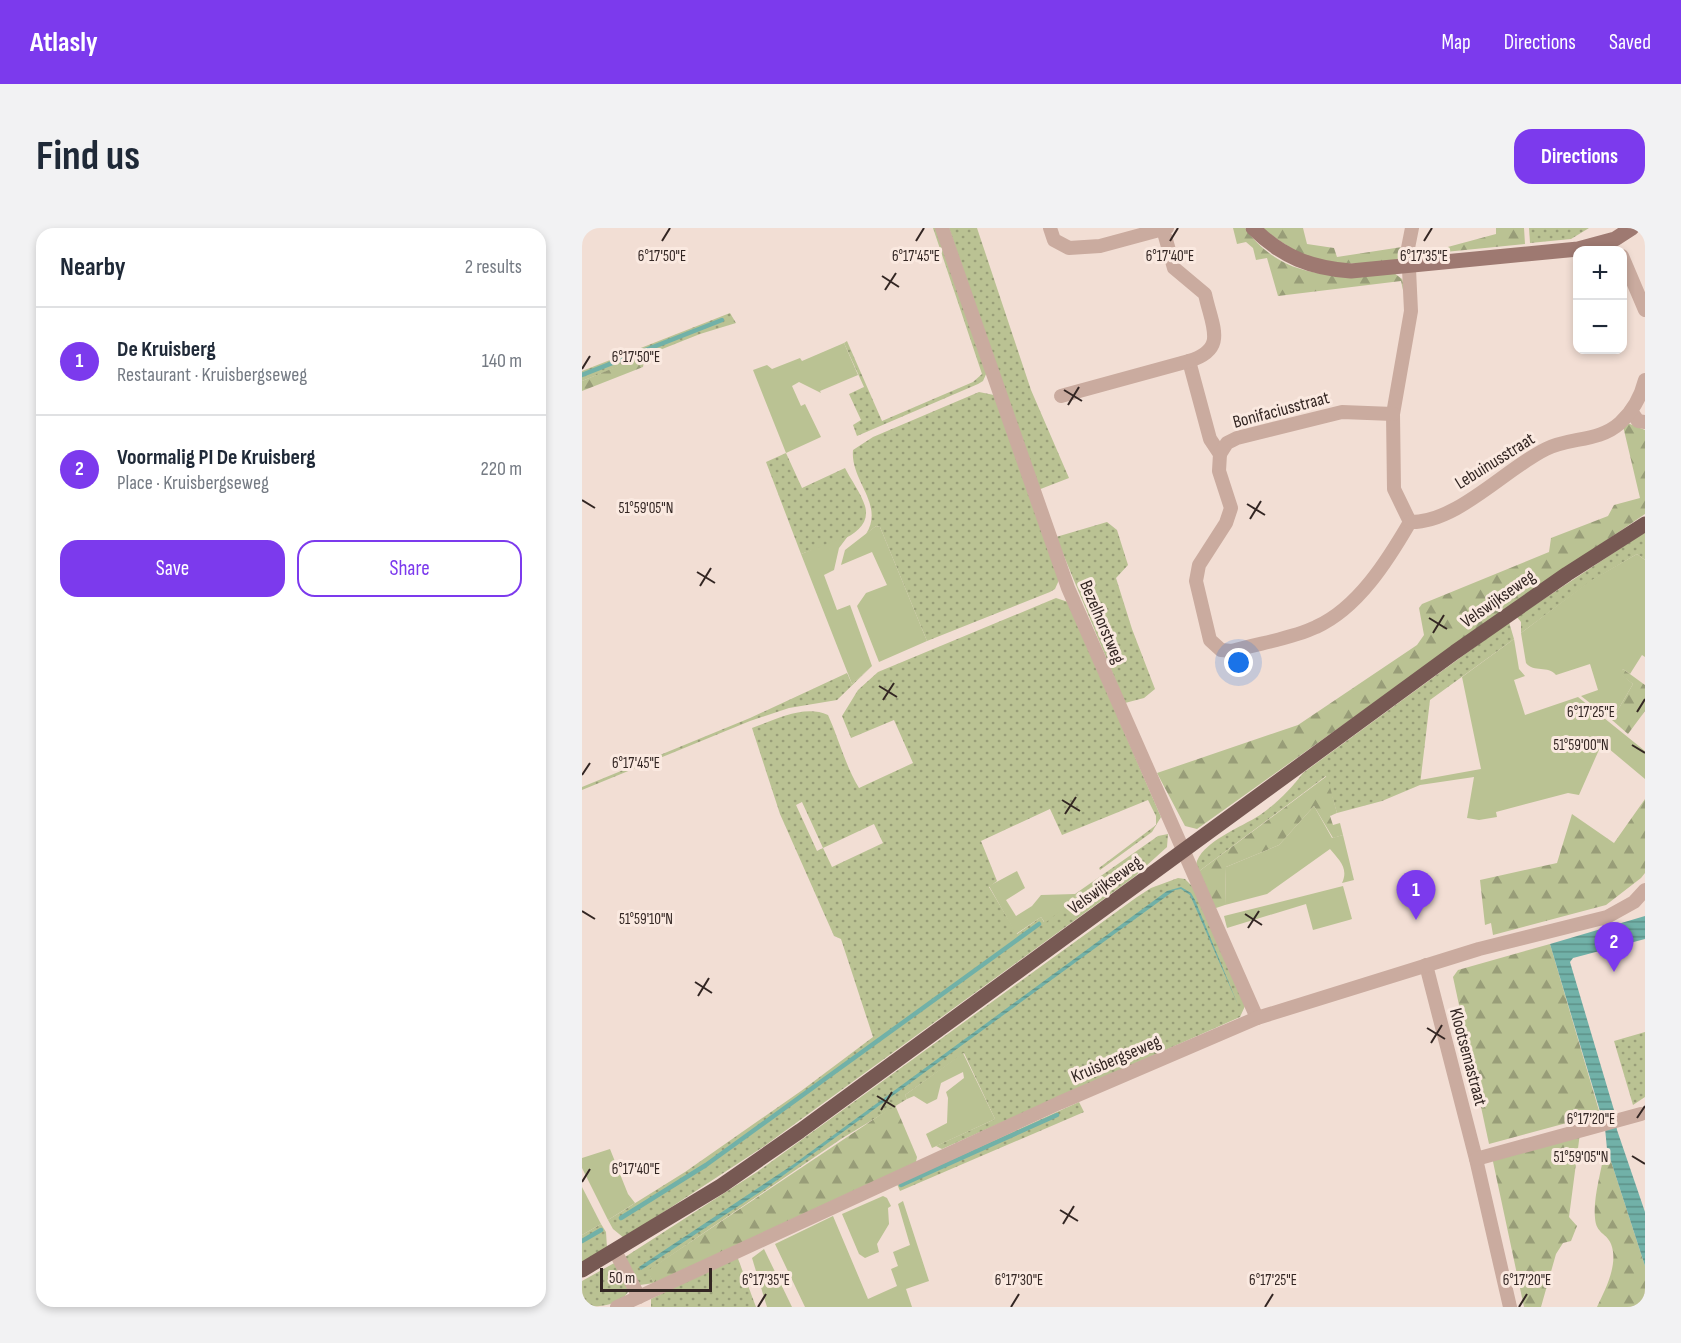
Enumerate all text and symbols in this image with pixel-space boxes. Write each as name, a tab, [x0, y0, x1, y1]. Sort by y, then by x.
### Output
text: Atlasly	[30, 26, 98, 59]
text: Map	[1441, 30, 1471, 55]
text: Directions	[1504, 30, 1576, 55]
text: Saved	[1609, 30, 1651, 55]
button: Directions	[1514, 129, 1645, 184]
text: Find us	[36, 131, 140, 182]
map controls	[1573, 246, 1627, 354]
button: +	[1573, 246, 1627, 300]
text: 6°17'50"E	[638, 247, 686, 266]
text: 6°17'45"E	[892, 247, 940, 266]
text: 6°17'40"E	[1146, 247, 1194, 266]
text: 6°17'35"E	[1400, 247, 1448, 266]
text: Nearby	[60, 252, 126, 283]
text: 2 results	[465, 255, 522, 279]
button: −	[1573, 300, 1627, 354]
text: De Kruisberg	[117, 336, 216, 363]
text: 6°17'50"E	[612, 348, 660, 367]
text: 1	[76, 349, 83, 373]
text: 140 m	[482, 349, 522, 373]
text: Restaurant · Kruisbergseweg	[117, 363, 307, 387]
street label: Bonifaciusstraat	[1230, 387, 1332, 433]
street label: Lebuinusstraat	[1451, 428, 1539, 494]
text: Voormalig PI De Kruisberg	[117, 444, 315, 471]
text: 2	[75, 457, 84, 481]
text: 220 m	[481, 457, 522, 481]
text: Place · Kruisbergseweg	[117, 471, 269, 495]
text: 51°59'05"N	[619, 499, 673, 518]
button: Save	[60, 540, 285, 597]
button: Share	[297, 540, 522, 597]
street label: Velswijkseweg	[1457, 566, 1539, 632]
street label: Bezelhorstweg	[1075, 577, 1129, 667]
your location	[1224, 648, 1253, 677]
text: 6°17'25"E	[1567, 703, 1615, 722]
text: 51°59'00"N	[1553, 736, 1609, 755]
text: 6°17'45"E	[612, 754, 660, 773]
street label: Velswijkseweg	[1064, 851, 1146, 919]
pin: 1	[1396, 870, 1436, 920]
text: 51°59'10"N	[619, 910, 673, 929]
pin: 2	[1594, 922, 1634, 972]
street label: Klootsemastraat	[1445, 1006, 1491, 1109]
street label: Kruisbergseweg	[1068, 1031, 1164, 1087]
text: 6°17'20"E	[1567, 1110, 1615, 1129]
text: 51°59'05"N	[1554, 1148, 1608, 1167]
text: 6°17'40"E	[612, 1160, 660, 1179]
scale bar	[600, 1265, 712, 1292]
text: 50 m	[609, 1269, 635, 1288]
text: 6°17'35"E	[742, 1271, 790, 1290]
text: 6°17'30"E	[995, 1271, 1043, 1290]
text: 6°17'25"E	[1249, 1271, 1297, 1290]
text: 6°17'20"E	[1503, 1271, 1551, 1290]

